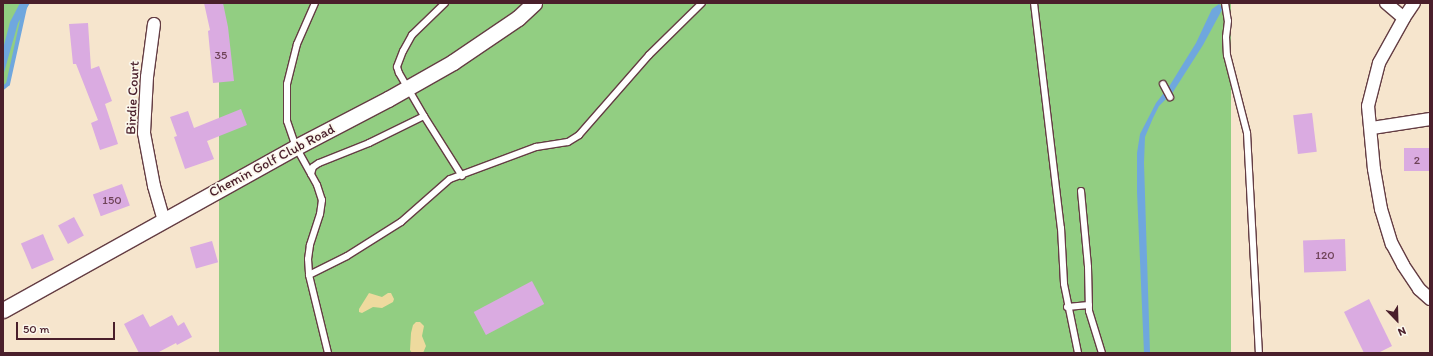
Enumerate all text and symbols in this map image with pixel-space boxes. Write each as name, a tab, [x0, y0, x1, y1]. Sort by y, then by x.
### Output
house number: 35	[215, 49, 227, 63]
street label: Birdie Court	[123, 61, 143, 135]
street label: Chemin Golf Club Road	[206, 121, 338, 201]
house number: 2	[1414, 154, 1420, 168]
house number: 150	[102, 194, 122, 208]
house number: 120	[1315, 249, 1335, 263]
north arrow	[1377, 300, 1417, 340]
scale bar	[18, 314, 117, 340]
text: 50 m	[23, 322, 49, 336]
text: N	[1396, 324, 1408, 339]

